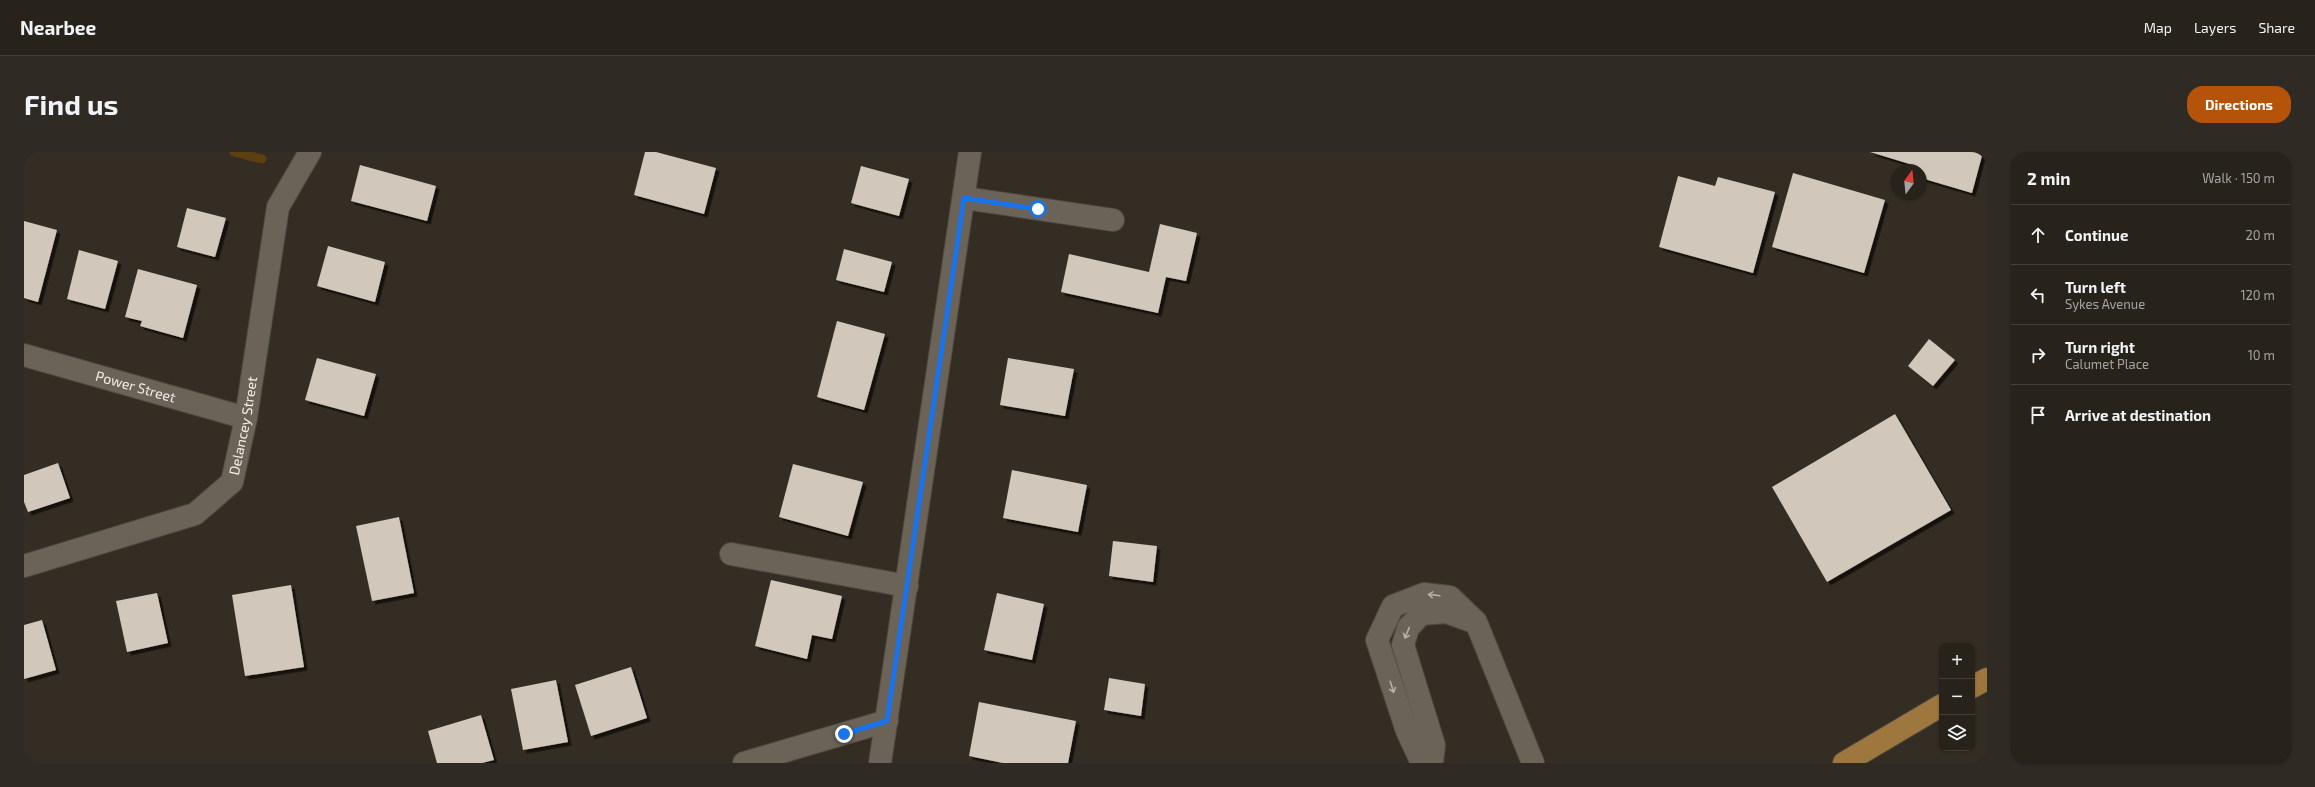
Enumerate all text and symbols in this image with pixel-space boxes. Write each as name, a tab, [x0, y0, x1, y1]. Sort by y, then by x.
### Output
text: Nearbee	[20, 16, 96, 39]
text: Map	[2144, 19, 2172, 36]
text: Layers	[2194, 19, 2236, 36]
text: Share	[2258, 19, 2295, 36]
button: Directions	[2187, 86, 2291, 123]
text: Find us	[24, 87, 118, 121]
north arrow	[1891, 164, 1927, 200]
text: 2 min	[2027, 168, 2070, 188]
text: Walk · 150 m	[2202, 170, 2275, 186]
route start	[1029, 200, 1047, 218]
icon: ahead	[2027, 224, 2049, 246]
text: Continue	[2065, 226, 2128, 244]
text: 20 m	[2246, 227, 2275, 243]
text: Turn left	[2065, 278, 2126, 296]
icon: left	[2027, 284, 2049, 306]
text: 120 m	[2240, 287, 2275, 303]
text: Sykes Avenue	[2065, 296, 2145, 312]
text: Turn right	[2065, 338, 2135, 356]
icon: right	[2027, 344, 2049, 366]
text: 10 m	[2248, 347, 2275, 363]
text: Calumet Place	[2065, 356, 2149, 372]
street label: Power Street	[94, 367, 178, 406]
street label: Delancey Street	[225, 375, 260, 477]
icon: arrive	[2027, 404, 2049, 426]
text: Arrive at destination	[2065, 406, 2211, 424]
one-way arrow	[1428, 591, 1441, 599]
one-way arrow	[1403, 627, 1411, 639]
map controls	[1939, 643, 1975, 751]
button: +	[1939, 643, 1975, 679]
button: −	[1939, 679, 1975, 715]
one-way arrow	[1389, 681, 1396, 694]
button: layers	[1939, 715, 1975, 751]
route end	[835, 725, 853, 743]

